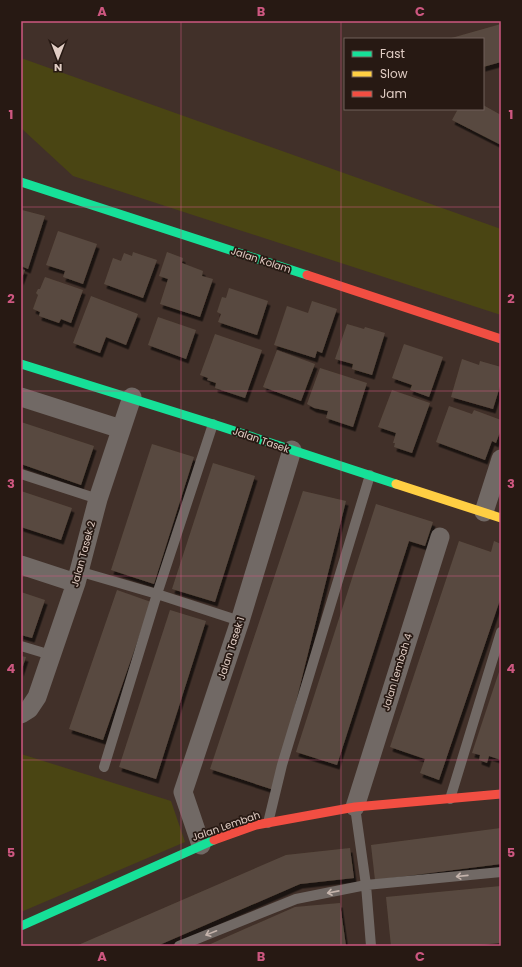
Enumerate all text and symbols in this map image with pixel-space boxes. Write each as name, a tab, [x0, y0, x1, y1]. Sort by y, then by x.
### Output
text: A	[97, 2, 107, 21]
text: B	[257, 2, 266, 21]
text: C	[415, 2, 425, 21]
north arrow	[38, 38, 78, 78]
legend	[344, 38, 484, 110]
text: Fast	[380, 45, 405, 62]
text: N	[54, 60, 62, 76]
text: Slow	[380, 65, 408, 82]
text: Jam	[380, 85, 407, 102]
text: 1	[9, 105, 13, 124]
text: 1	[509, 105, 513, 124]
street label: Jalan Kolam	[229, 243, 293, 277]
text: 2	[7, 289, 15, 308]
text: 2	[507, 289, 515, 308]
street label: Jalan Tasek	[231, 423, 292, 457]
text: 3	[7, 474, 15, 493]
text: 3	[507, 474, 515, 493]
street label: Jalan Tasek 2	[67, 519, 99, 589]
street label: Jalan Tasek 1	[214, 615, 248, 681]
street label: Jalan Lembah 4	[378, 632, 416, 712]
text: 4	[7, 659, 16, 678]
text: 4	[507, 659, 516, 678]
street label: Jalan Lembah	[190, 807, 262, 845]
text: 5	[7, 843, 15, 862]
text: 5	[507, 843, 515, 862]
one-way arrow	[456, 872, 469, 879]
one-way arrow	[327, 888, 340, 896]
one-way arrow	[205, 930, 217, 937]
text: A	[97, 947, 107, 966]
text: B	[257, 947, 266, 966]
text: C	[415, 947, 425, 966]

